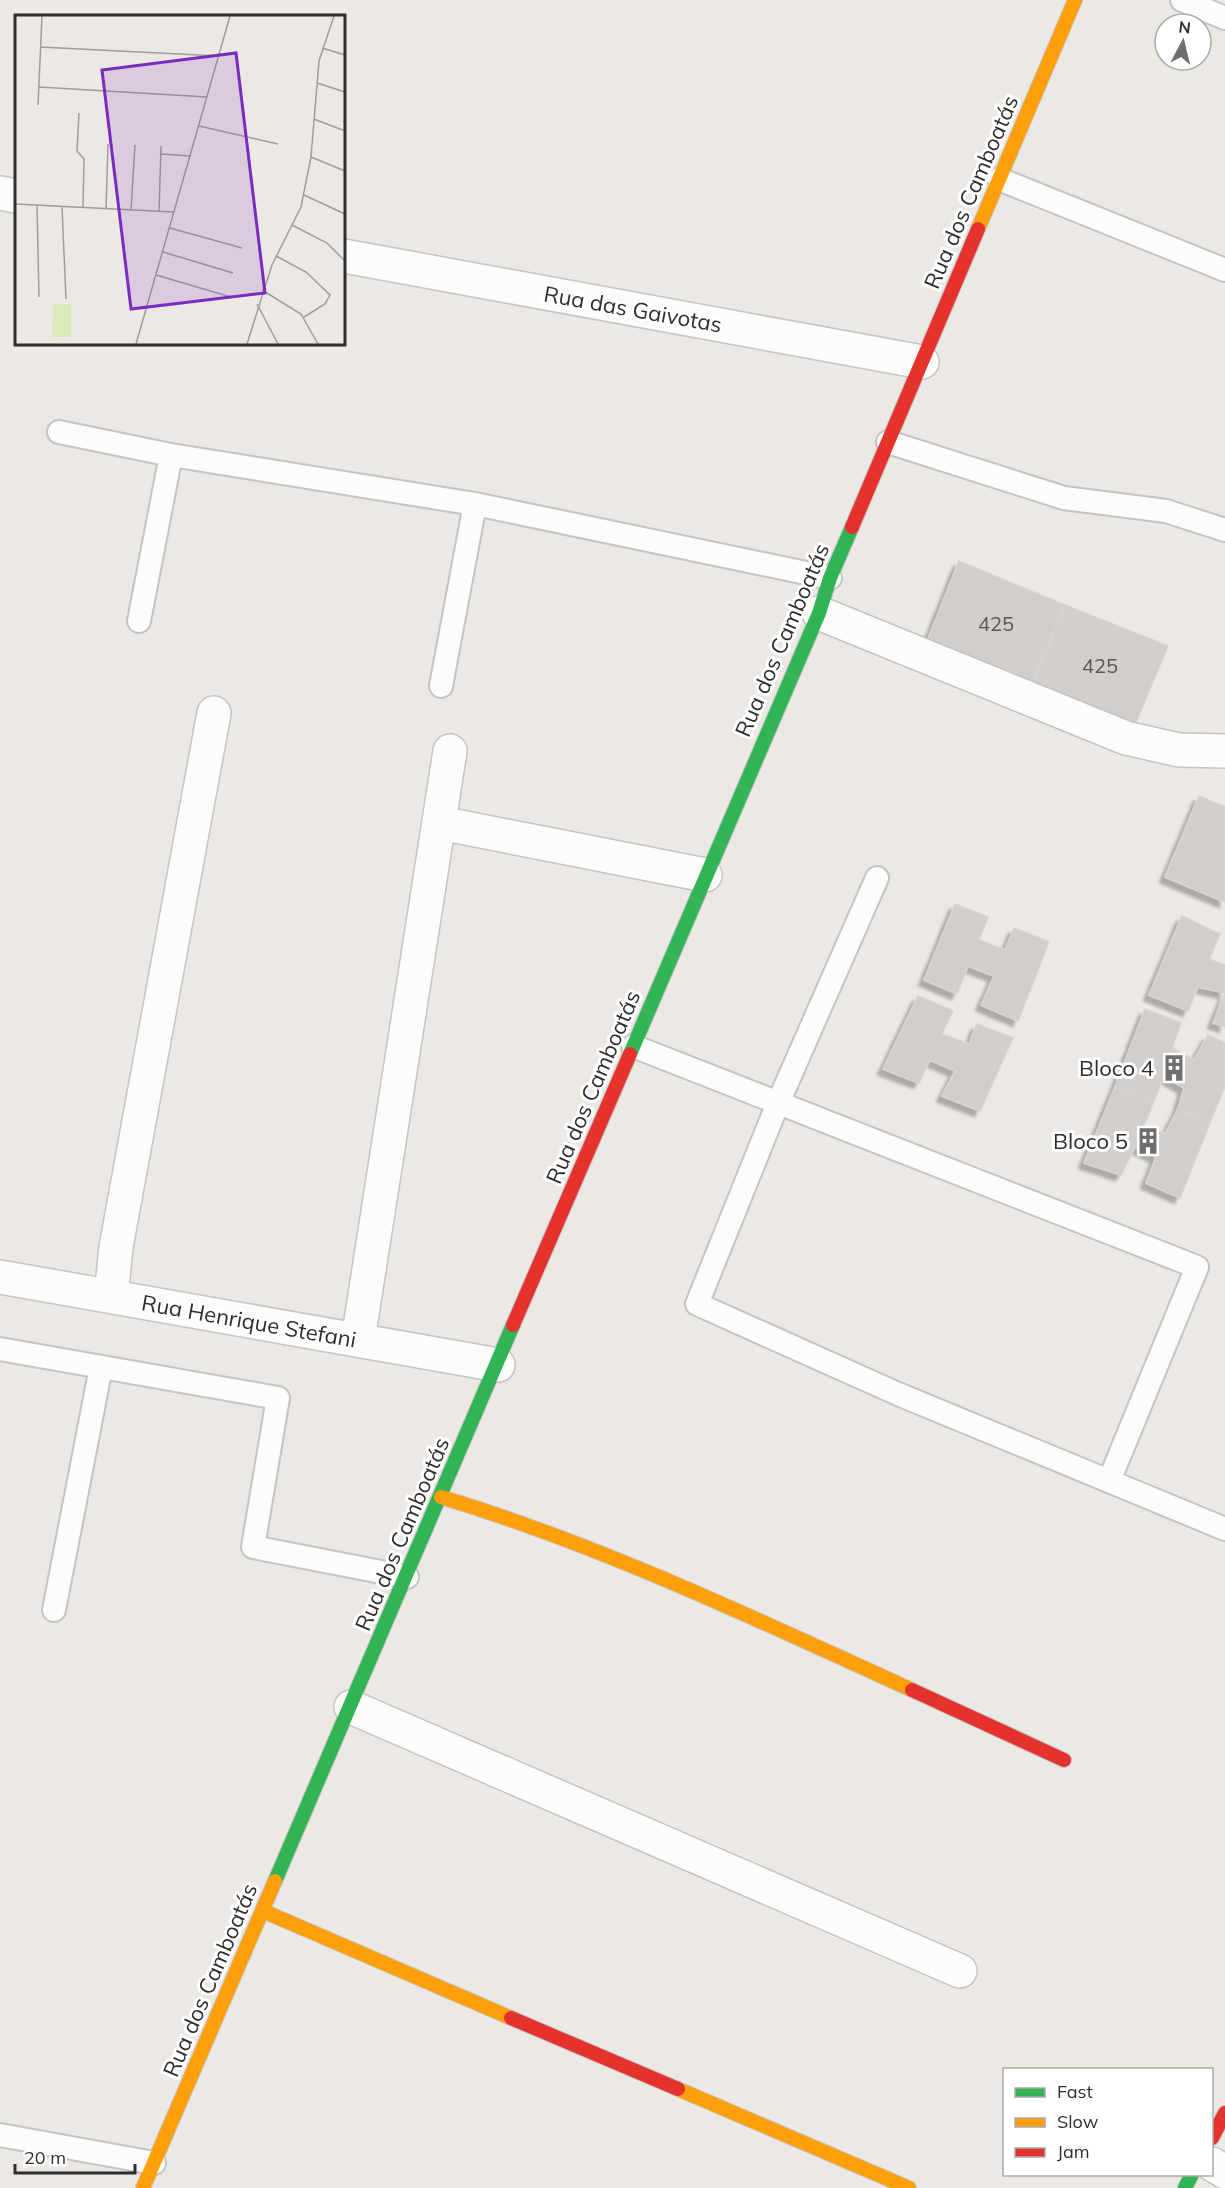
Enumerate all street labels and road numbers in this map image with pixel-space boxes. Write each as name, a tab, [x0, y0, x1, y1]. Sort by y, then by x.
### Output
street label: Rua dos Camboatás	[918, 91, 1024, 293]
street label: Rua das Gaivotas	[542, 280, 724, 338]
street label: Rua dos Camboatás	[729, 539, 835, 741]
street label: Rua dos Camboatás	[540, 986, 646, 1188]
street label: Rua Henrique Stefani	[140, 1288, 358, 1354]
street label: Rua dos Camboatás	[349, 1433, 455, 1635]
street label: Rua dos Camboatás	[157, 1879, 263, 2081]

